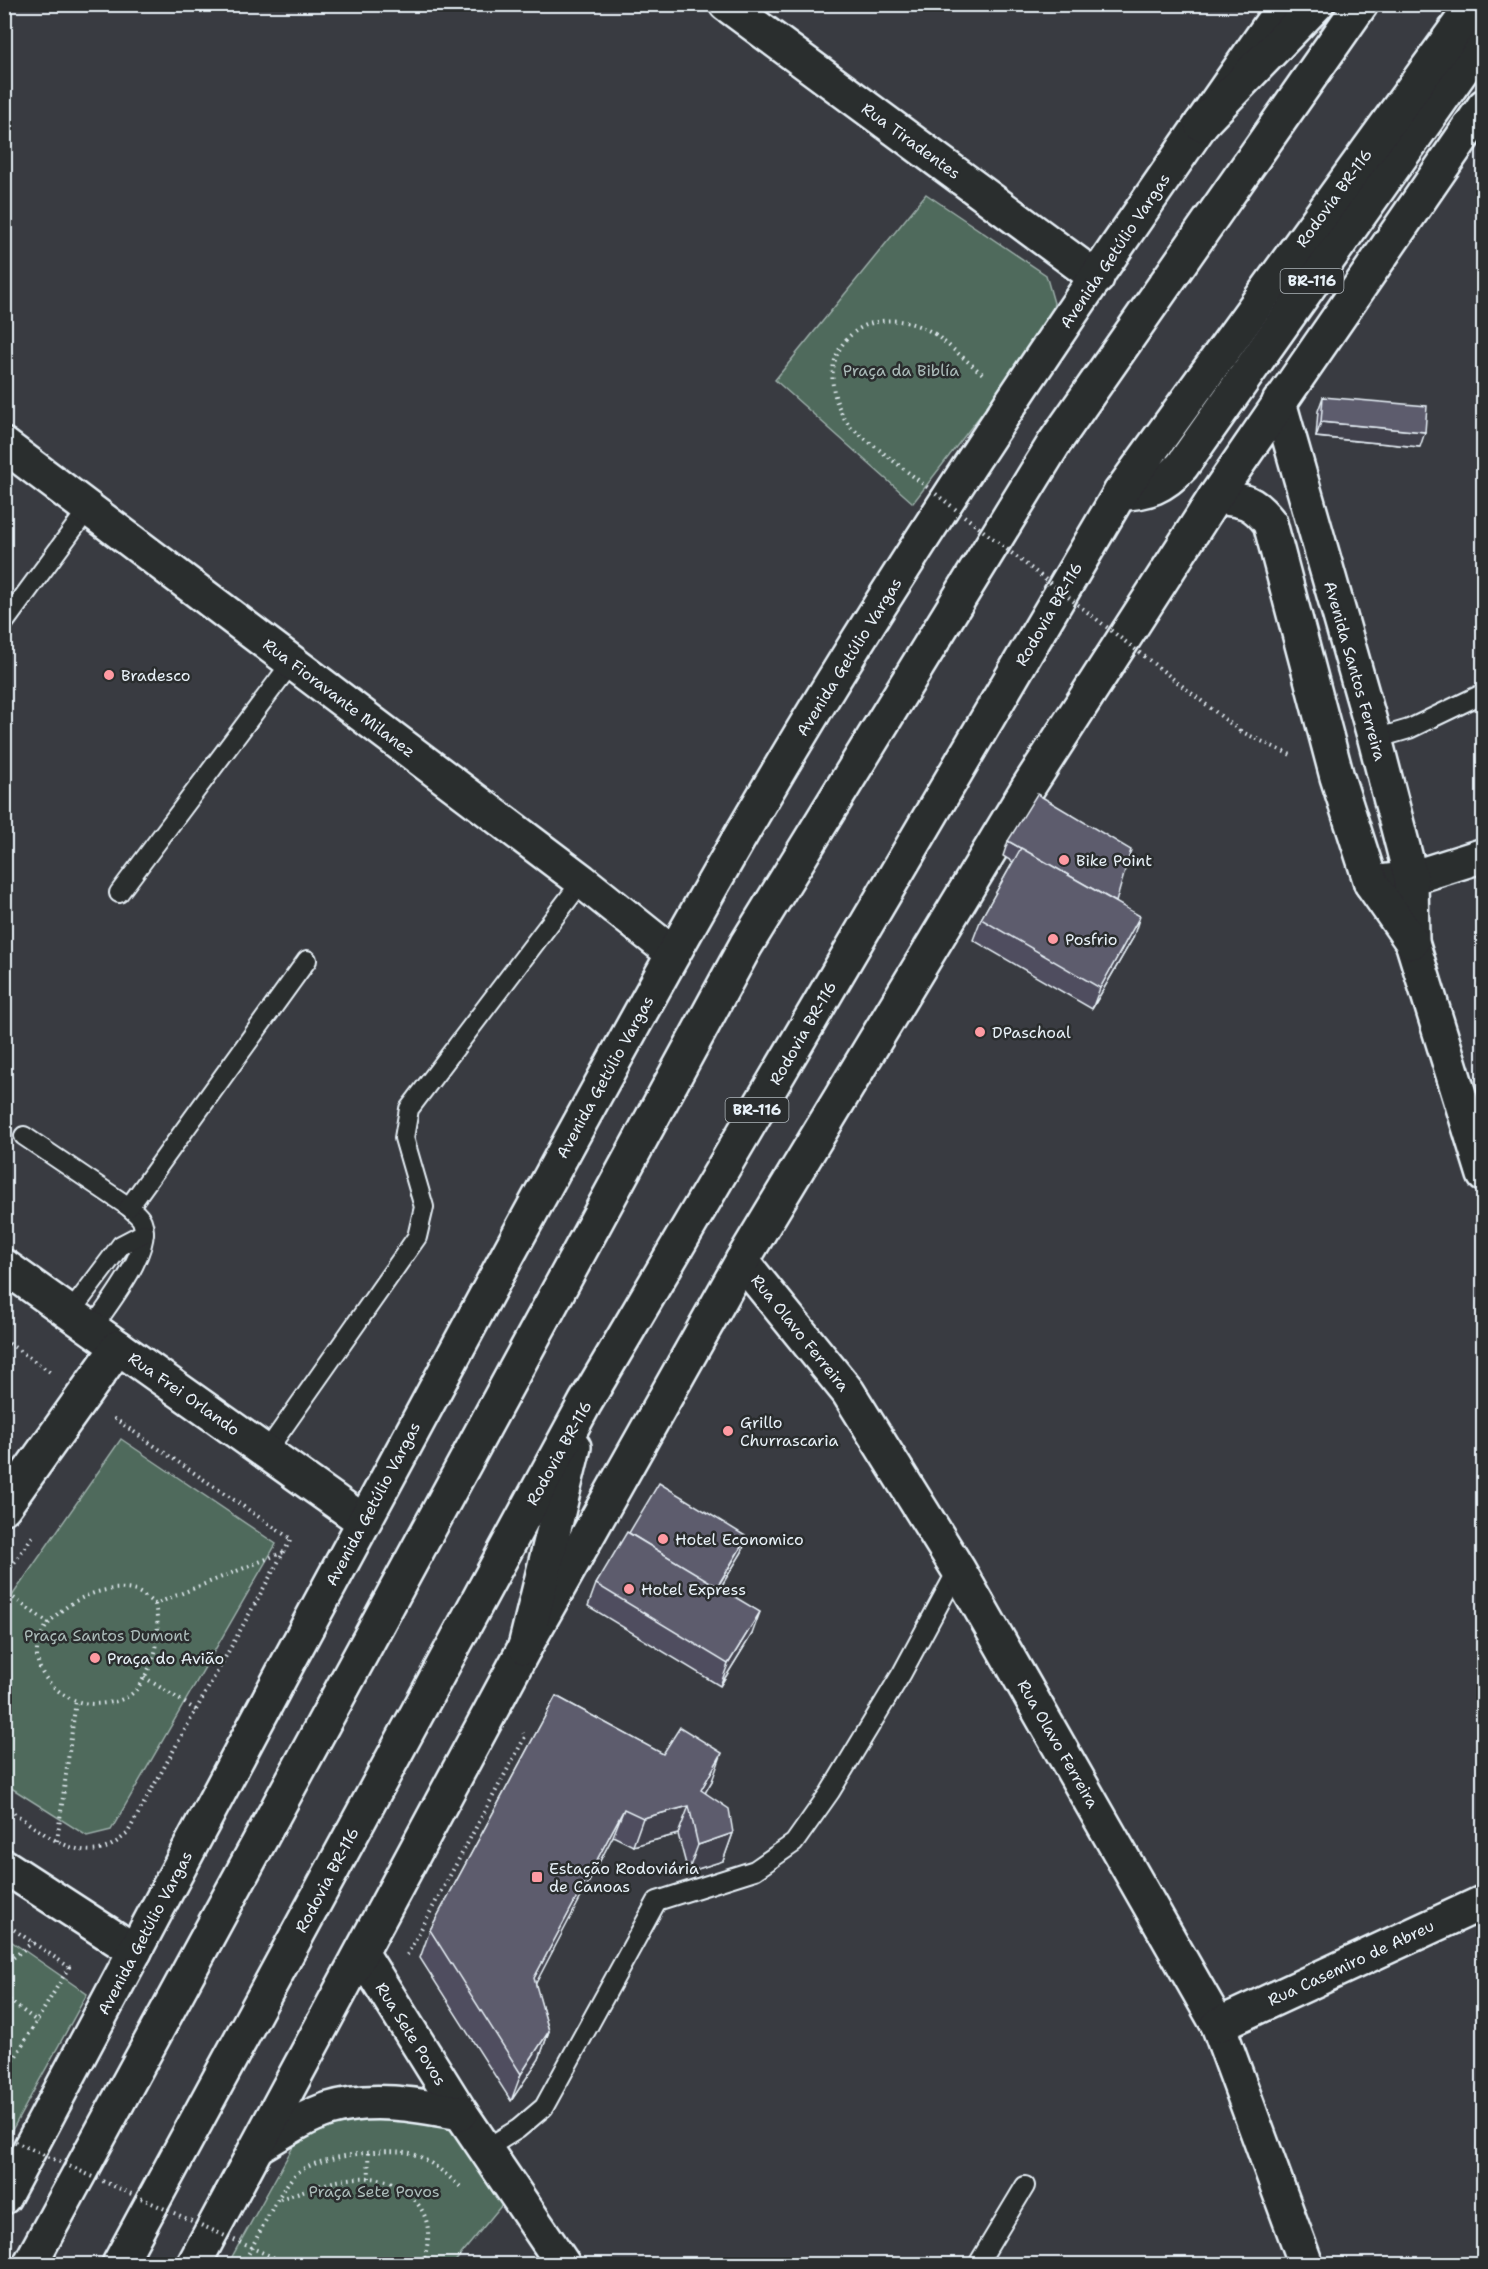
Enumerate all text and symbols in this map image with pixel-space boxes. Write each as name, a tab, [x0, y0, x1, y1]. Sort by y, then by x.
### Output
street label: Rua Tiradentes	[857, 98, 965, 184]
street label: Rodovia BR-116	[1291, 145, 1377, 251]
street label: Avenida Getúlio Vargas	[1055, 169, 1175, 333]
road number: BR-116	[1280, 269, 1344, 293]
park label: Praça da Biblía	[843, 360, 959, 381]
street label: Rodovia BR-116	[1011, 558, 1087, 670]
street label: Avenida Getúlio Vargas	[792, 574, 906, 740]
street label: Avenida Santos Ferreira	[1319, 579, 1391, 763]
street label: Rua Fioravante Milanez	[259, 634, 419, 762]
place label: Bradesco	[121, 665, 191, 686]
marker: Bradesco	[102, 668, 116, 682]
place label: Bike Point	[1076, 850, 1152, 871]
marker: Bike Point	[1057, 853, 1071, 867]
place label: Posfrio	[1065, 929, 1117, 950]
marker: Posfrio	[1046, 932, 1060, 946]
street label: Rodovia BR-116	[765, 977, 841, 1089]
street label: Avenida Getúlio Vargas	[551, 992, 659, 1162]
place label: DPaschoal	[992, 1022, 1071, 1043]
marker: DPaschoal	[973, 1025, 987, 1039]
road number: BR-116	[726, 1098, 789, 1122]
street label: Rua Olavo Ferreira	[746, 1270, 854, 1396]
street label: Rua Frei Orlando	[124, 1348, 244, 1440]
street label: Rodovia BR-116	[522, 1397, 596, 1509]
place label: Grillo Churrascaria	[740, 1412, 838, 1451]
street label: Avenida Getúlio Vargas	[321, 1418, 425, 1590]
marker: Grillo Churrascaria	[721, 1424, 735, 1438]
place label: Hotel Economico	[675, 1529, 804, 1550]
marker: Hotel Economico	[656, 1532, 670, 1546]
place label: Hotel Express	[641, 1579, 746, 1600]
marker: Hotel Express	[622, 1582, 636, 1596]
park label: Praça Santos Dumont	[24, 1625, 190, 1646]
place label: Praça do Avião	[107, 1648, 224, 1669]
marker: Praça do Avião	[88, 1651, 102, 1665]
street label: Rua Olavo Ferreira	[1013, 1676, 1103, 1812]
street label: Rodovia BR-116	[290, 1824, 364, 1936]
street label: Avenida Getúlio Vargas	[93, 1847, 197, 2019]
place label: Estação Rodoviária de Canoas	[549, 1858, 699, 1897]
marker: Estação Rodoviária de Canoas	[530, 1870, 544, 1884]
street label: Rua Casemiro de Abreu	[1264, 1915, 1438, 2011]
street label: Rua Sete Povos	[371, 1978, 451, 2090]
park label: Praça Sete Povos	[308, 2181, 440, 2202]

